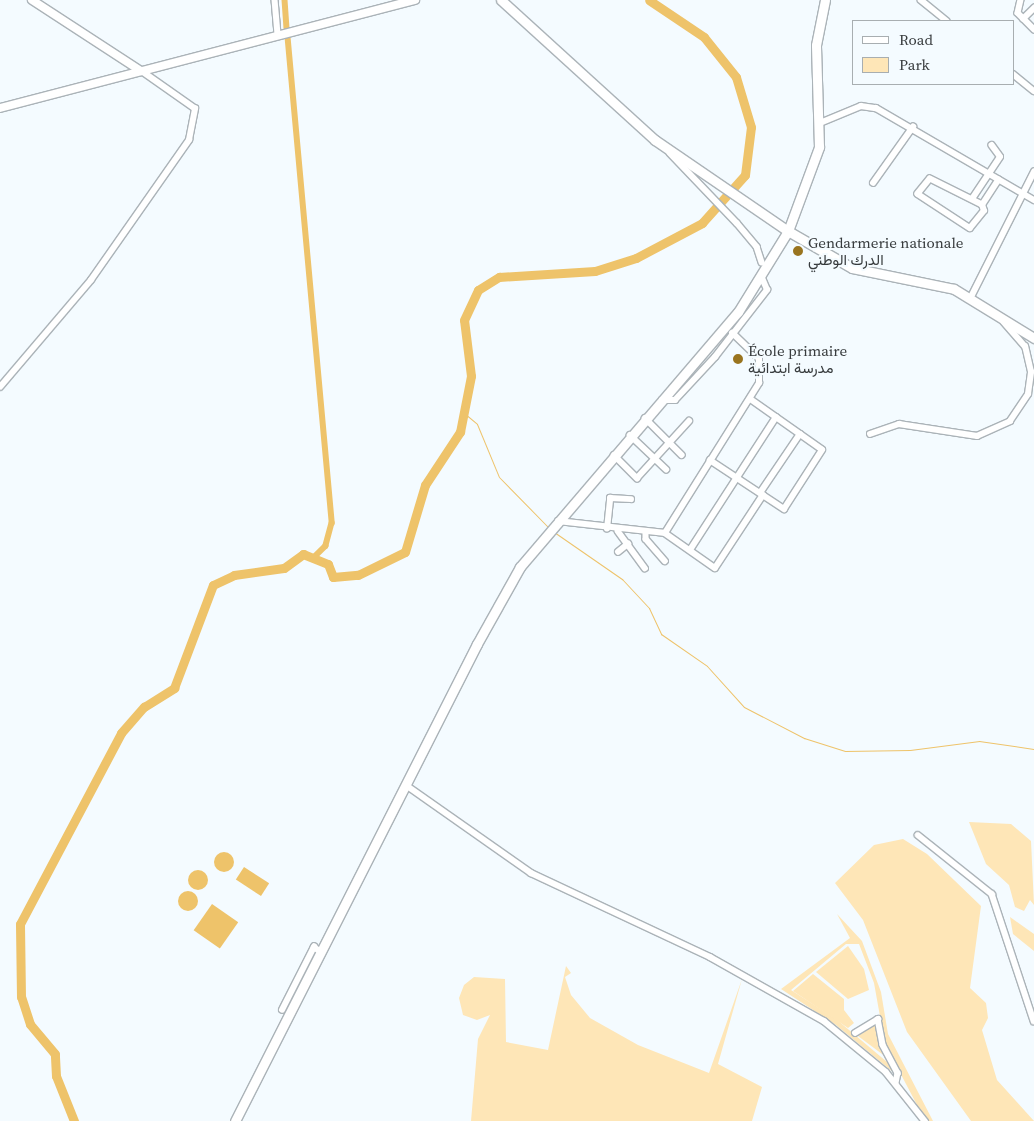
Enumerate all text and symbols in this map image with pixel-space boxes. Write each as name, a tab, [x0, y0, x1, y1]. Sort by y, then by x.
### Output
legend	[852, 20, 1014, 85]
text: Road	[899, 29, 933, 50]
text: Park	[899, 54, 930, 75]
place label: Gendarmerie nationale الدرك الوطني	[808, 233, 964, 268]
marker: Gendarmerie nationale الدرك الوطني	[792, 245, 804, 257]
place label: École primaire مدرسة ابتدائية	[748, 341, 847, 376]
marker: École primaire مدرسة ابتدائية	[732, 353, 744, 365]

